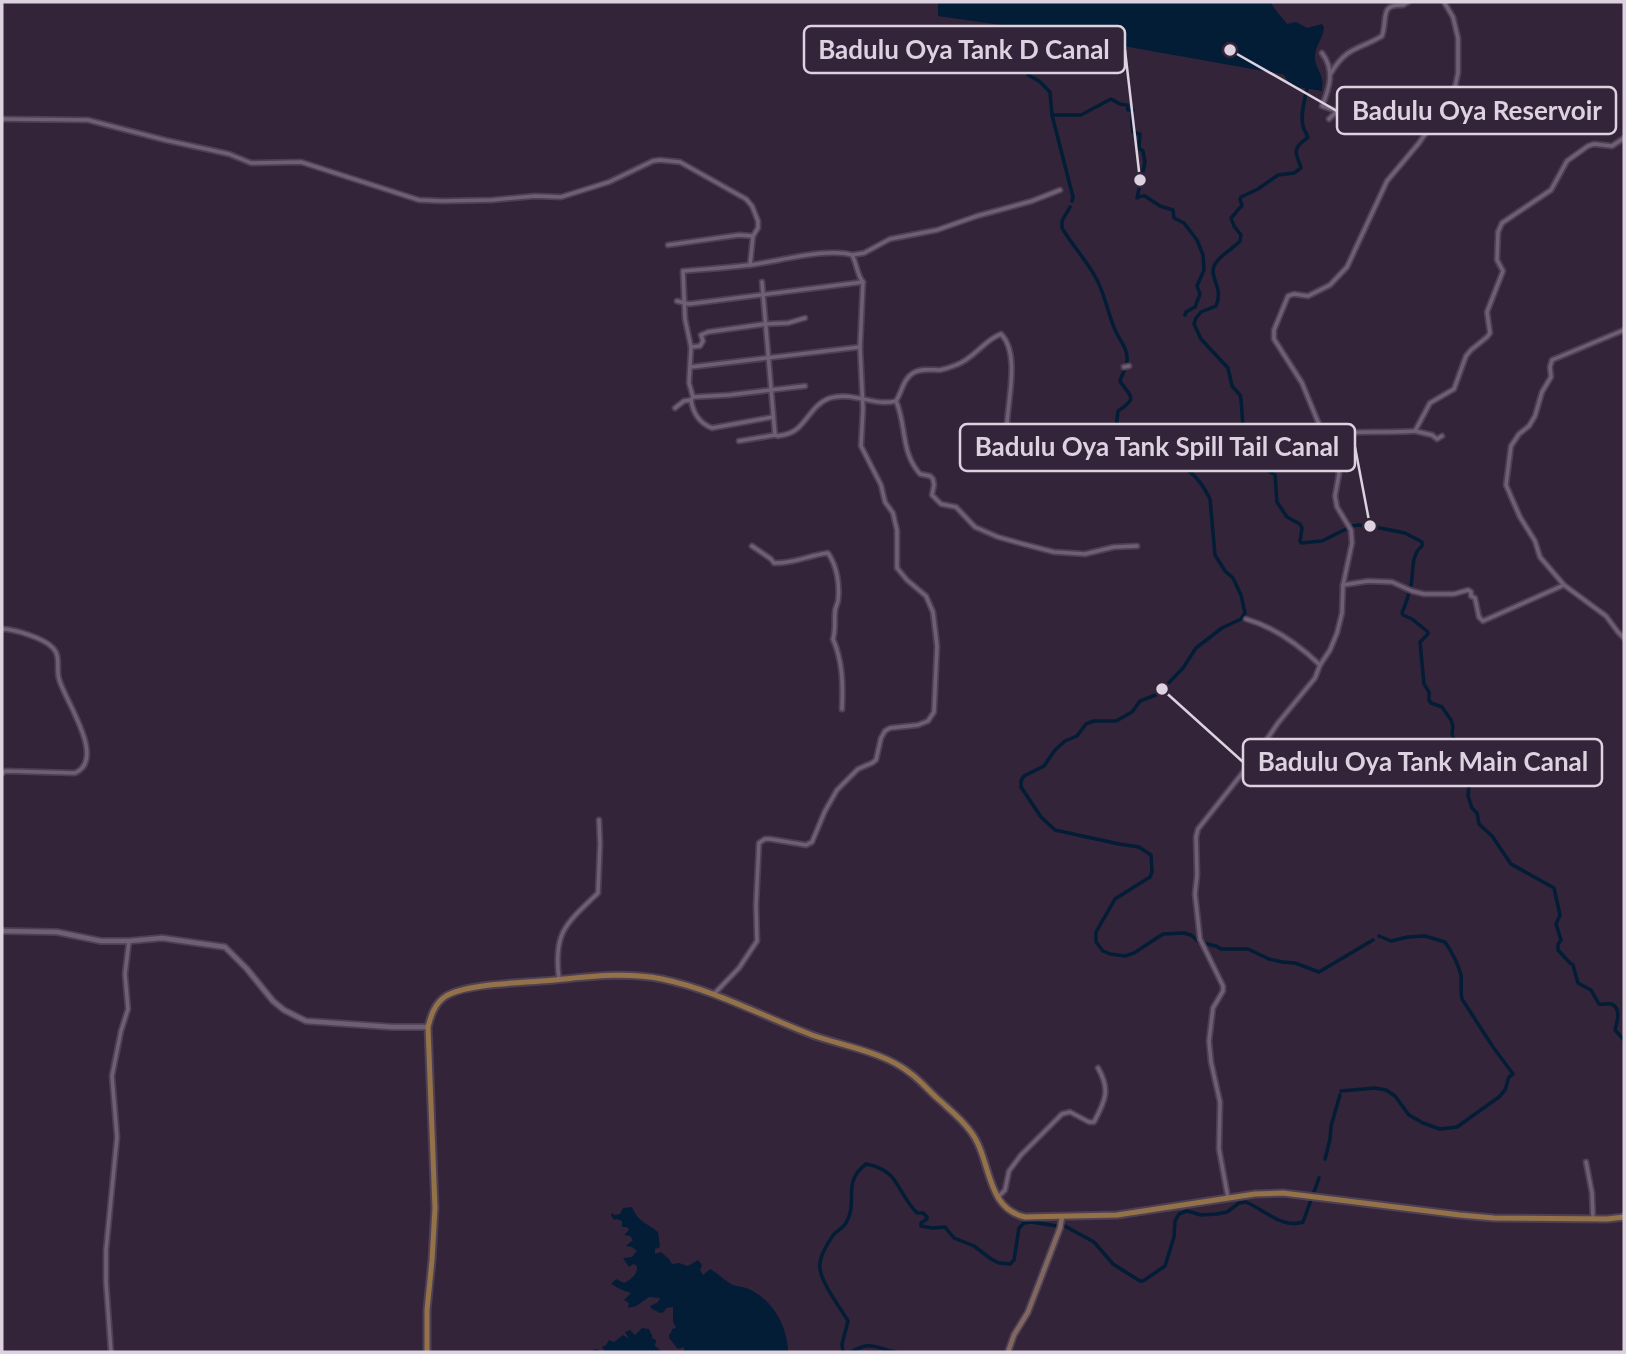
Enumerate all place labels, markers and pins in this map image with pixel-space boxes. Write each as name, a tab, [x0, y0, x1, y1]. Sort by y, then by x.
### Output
callout: Badulu Oya Tank D Canal	[804, 26, 1125, 73]
callout: Badulu Oya Reservoir	[1337, 87, 1616, 134]
callout: Badulu Oya Tank Spill Tail Canal	[960, 424, 1355, 471]
callout: Badulu Oya Tank Main Canal	[1243, 739, 1602, 786]

